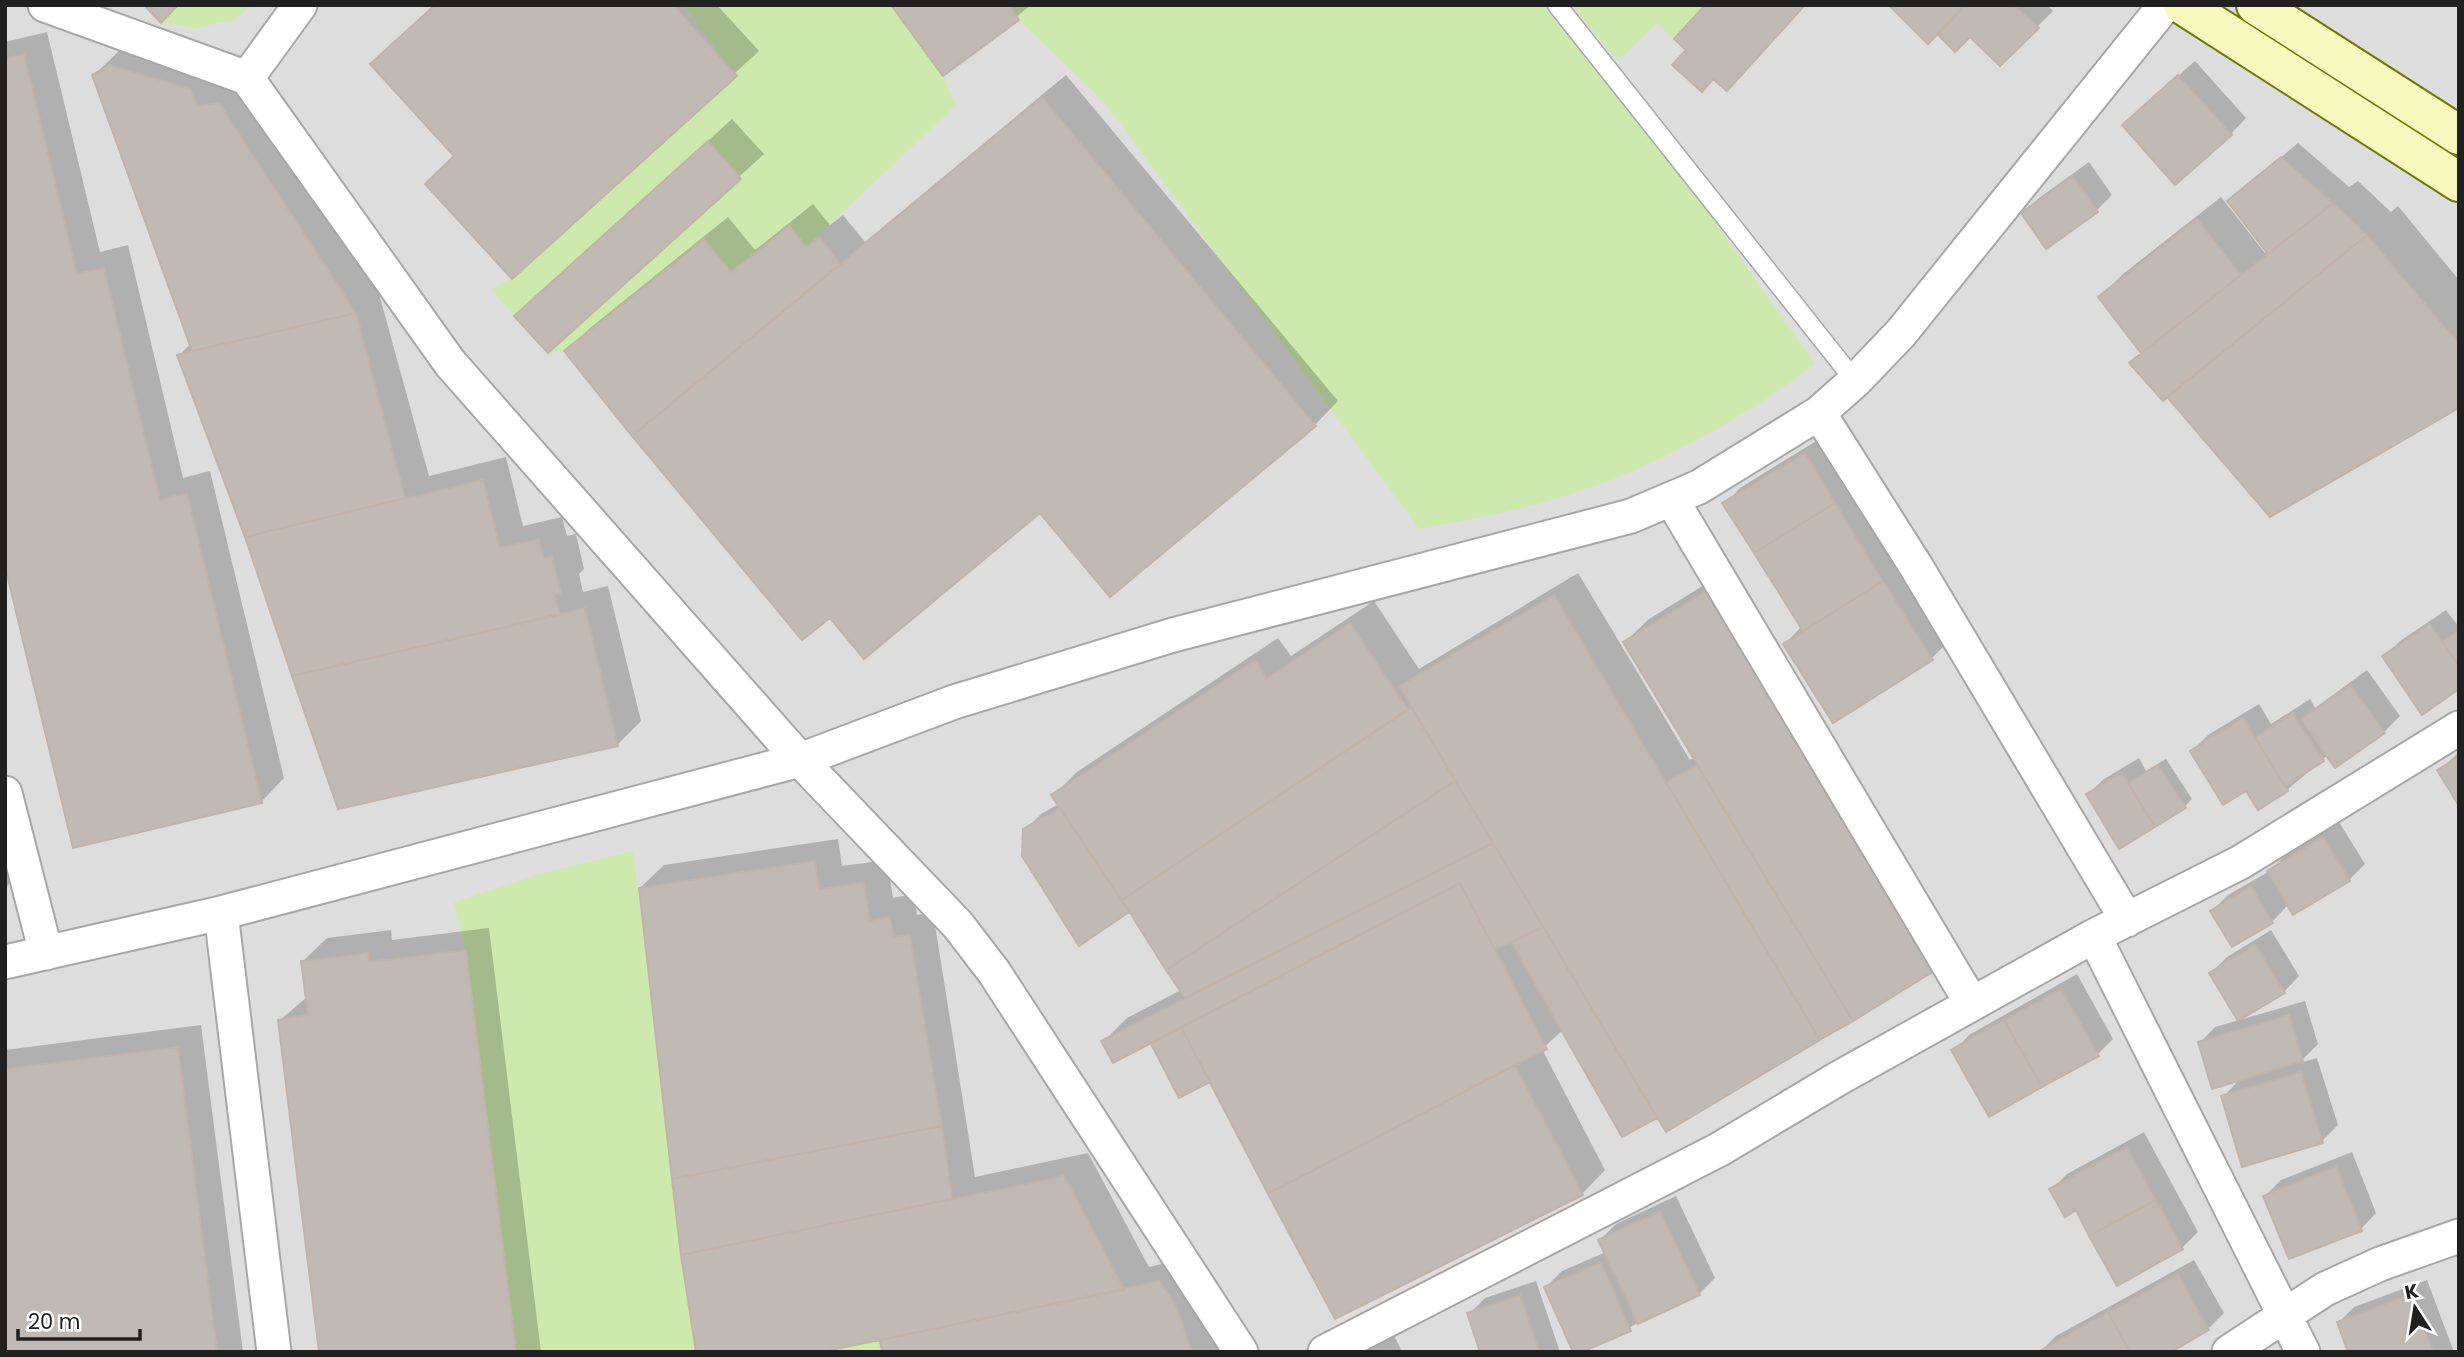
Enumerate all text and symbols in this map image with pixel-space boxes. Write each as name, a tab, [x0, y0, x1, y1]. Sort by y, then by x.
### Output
north arrow	[2380, 1273, 2450, 1343]
text: K	[2402, 1277, 2421, 1306]
scale bar	[18, 1298, 140, 1342]
text: 20 m	[28, 1307, 81, 1336]

